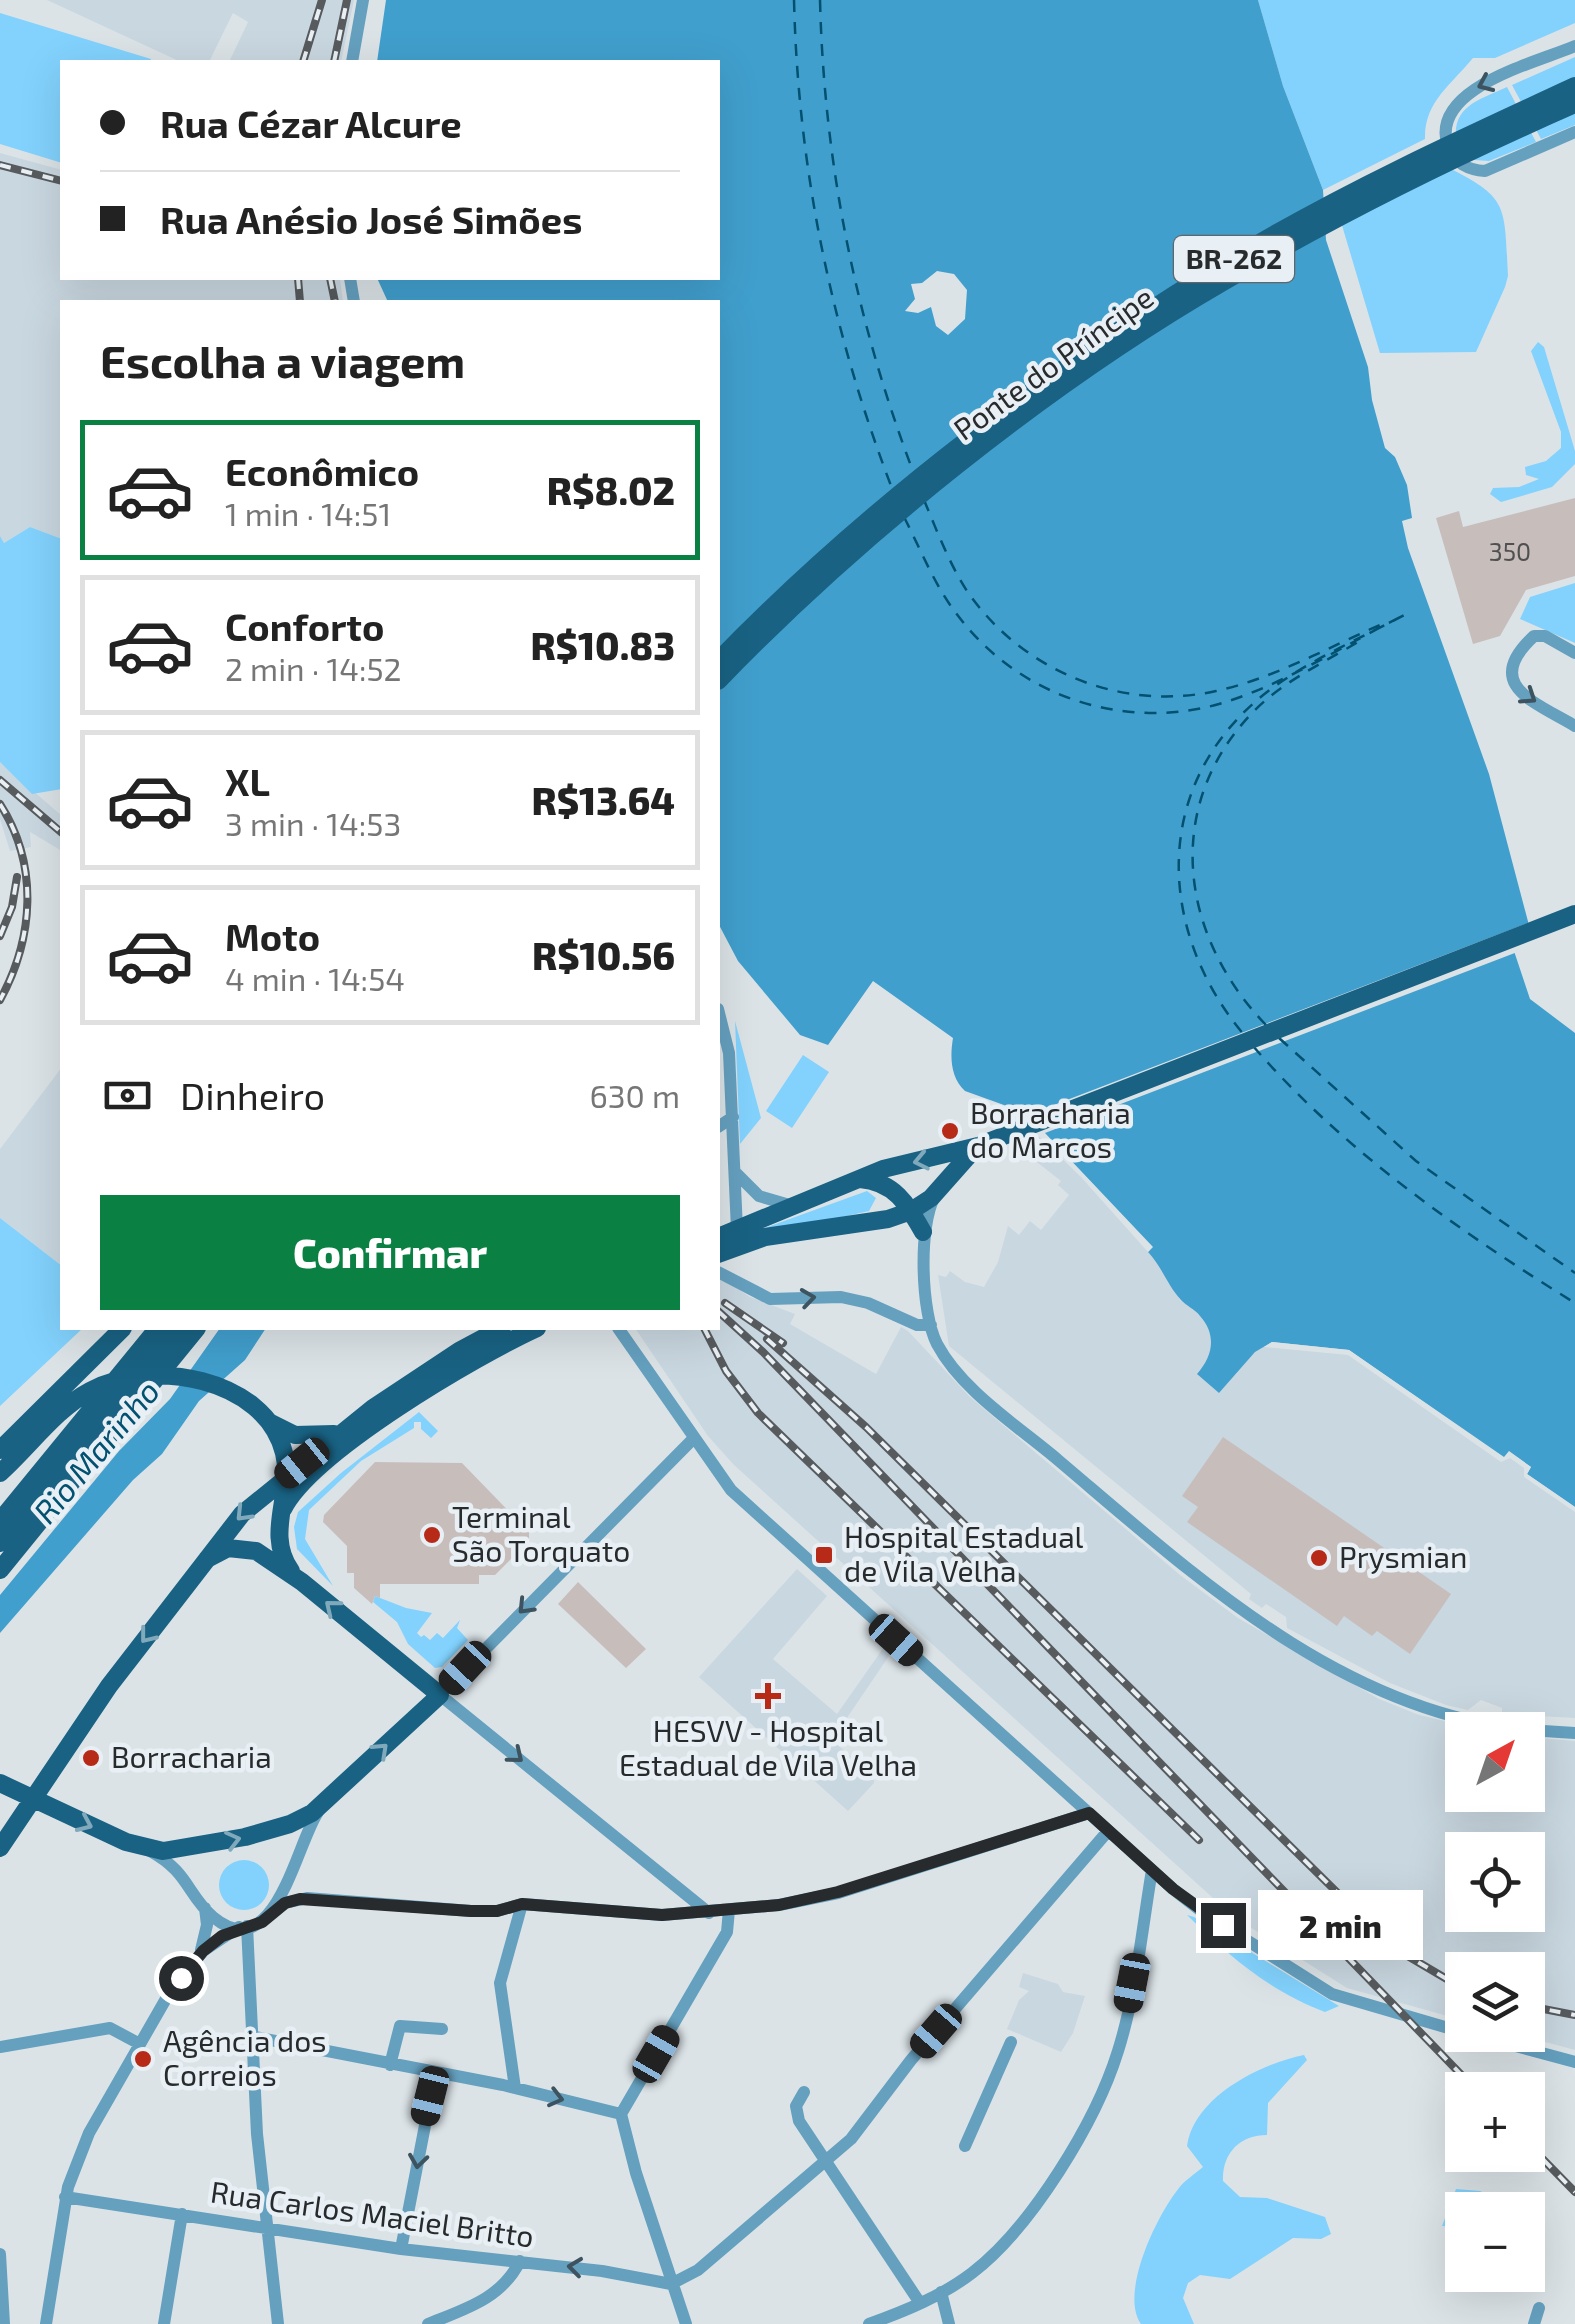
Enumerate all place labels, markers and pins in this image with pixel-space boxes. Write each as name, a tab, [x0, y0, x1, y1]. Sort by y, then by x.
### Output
place label: Borracharia do Marcos	[970, 1094, 1131, 1164]
marker: Borracharia do Marcos	[939, 1120, 961, 1142]
place label: Terminal São Torquato	[452, 1498, 630, 1568]
place label: Hospital Estadual de Vila Velha	[844, 1518, 1084, 1588]
marker: Terminal São Torquato	[421, 1524, 443, 1546]
place label: Prysmian	[1339, 1538, 1467, 1574]
marker: Hospital Estadual de Vila Velha	[813, 1544, 835, 1566]
marker: Prysmian	[1308, 1547, 1330, 1569]
marker: HESVV - Hospital Estadual de Vila Velha	[755, 1683, 781, 1709]
place label: HESVV - Hospital Estadual de Vila Velha	[619, 1712, 917, 1782]
place label: Borracharia	[111, 1738, 272, 1774]
marker: Borracharia	[80, 1747, 102, 1769]
place label: Agência dos Correios	[163, 2022, 327, 2092]
marker: Agência dos Correios	[132, 2048, 154, 2070]

